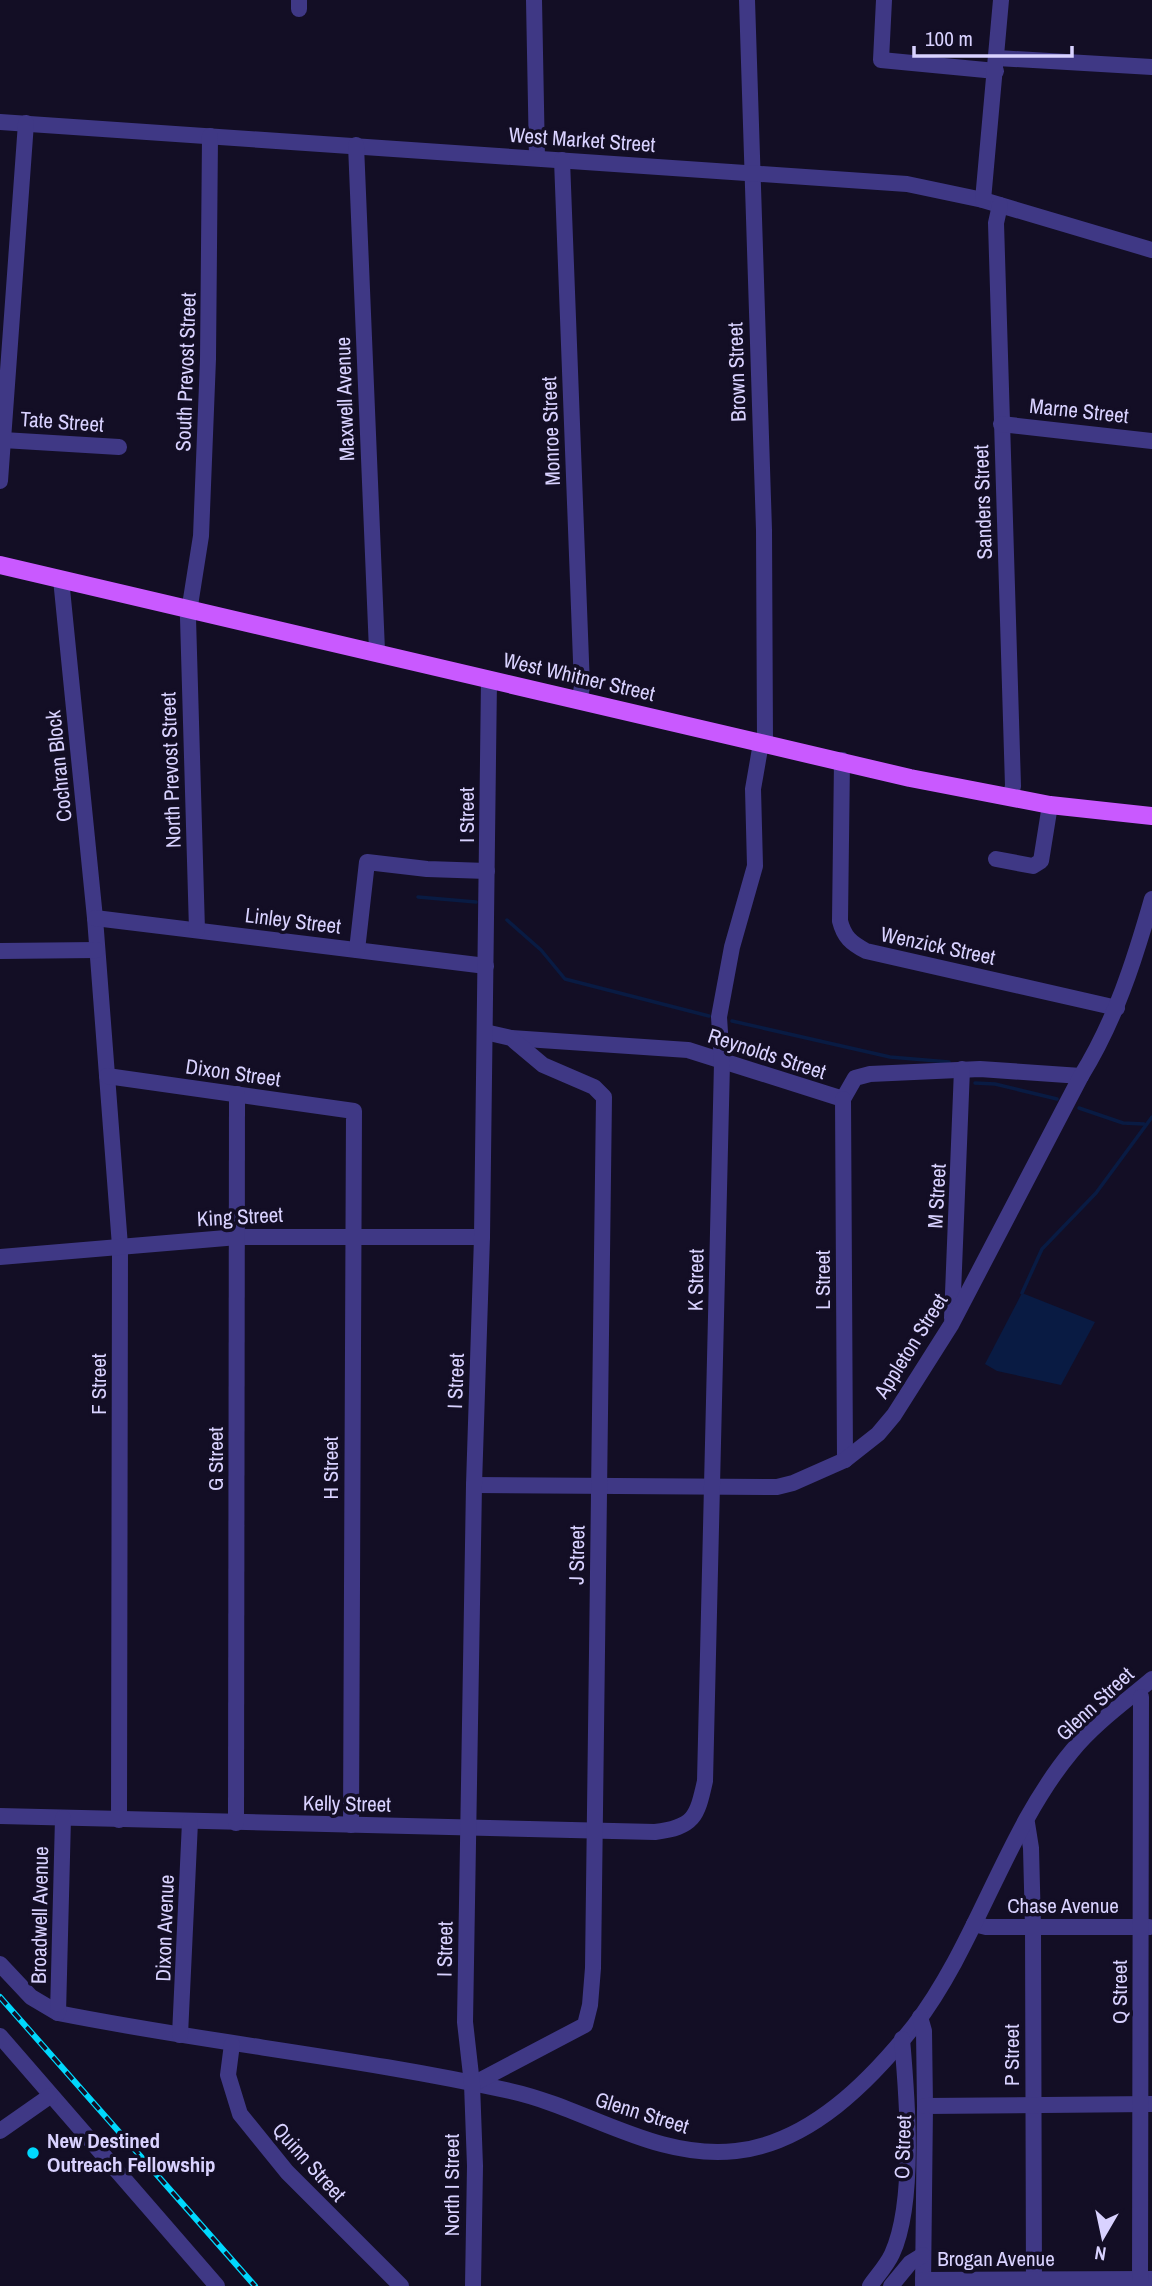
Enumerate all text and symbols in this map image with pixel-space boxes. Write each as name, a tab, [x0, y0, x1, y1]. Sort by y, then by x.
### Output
scale bar	[914, 14, 1072, 58]
text: 100 m	[925, 24, 973, 53]
street label: West Market Street	[508, 120, 657, 159]
street label: South Prevost Street	[168, 292, 203, 452]
street label: Brown Street	[720, 322, 753, 422]
street label: Maxwell Avenue	[328, 336, 361, 462]
street label: Monroe Street	[534, 376, 567, 486]
street label: Marne Street	[1028, 391, 1130, 430]
street label: Tate Street	[19, 404, 105, 439]
street label: Sanders Street	[966, 444, 999, 560]
street label: West Whitner Street	[500, 645, 658, 708]
street label: North Prevost Street	[153, 691, 188, 848]
street label: Cochran Block	[38, 708, 79, 823]
street label: I Street	[452, 787, 481, 843]
street label: Linley Street	[243, 900, 343, 941]
street label: Wenzick Street	[878, 919, 998, 972]
street label: Reynolds Street	[704, 1021, 830, 1086]
street label: Dixon Street	[184, 1051, 283, 1094]
street label: M Street	[920, 1163, 953, 1229]
street label: King Street	[196, 1200, 284, 1233]
street label: K Street	[680, 1248, 711, 1311]
street label: L Street	[808, 1250, 837, 1310]
street label: Appleton Street	[866, 1288, 954, 1405]
street label: F Street	[84, 1353, 113, 1415]
street label: I Street	[440, 1353, 471, 1409]
street label: G Street	[201, 1427, 230, 1491]
street label: H Street	[316, 1436, 345, 1500]
street label: J Street	[561, 1525, 592, 1585]
street label: Glenn Street	[1049, 1660, 1140, 1747]
street label: Kelly Street	[303, 1788, 391, 1819]
street label: Broadwell Avenue	[24, 1846, 55, 1984]
street label: Dixon Avenue	[148, 1874, 181, 1982]
street label: Chase Avenue	[1007, 1891, 1119, 1920]
street label: I Street	[430, 1921, 459, 1977]
street label: Q Street	[1105, 1960, 1134, 2024]
street label: P Street	[997, 2024, 1026, 2086]
street label: Glenn Street	[592, 2085, 693, 2141]
street label: O Street	[887, 2114, 918, 2180]
street label: Quinn Street	[266, 2116, 353, 2208]
place label: New Destined Outreach Fellowship	[47, 2126, 216, 2179]
street label: North I Street	[437, 2134, 466, 2236]
marker: New Destined Outreach Fellowship	[25, 2145, 41, 2161]
north arrow	[1068, 2202, 1138, 2272]
text: N	[1093, 2240, 1108, 2268]
street label: Brogan Avenue	[937, 2244, 1055, 2273]

